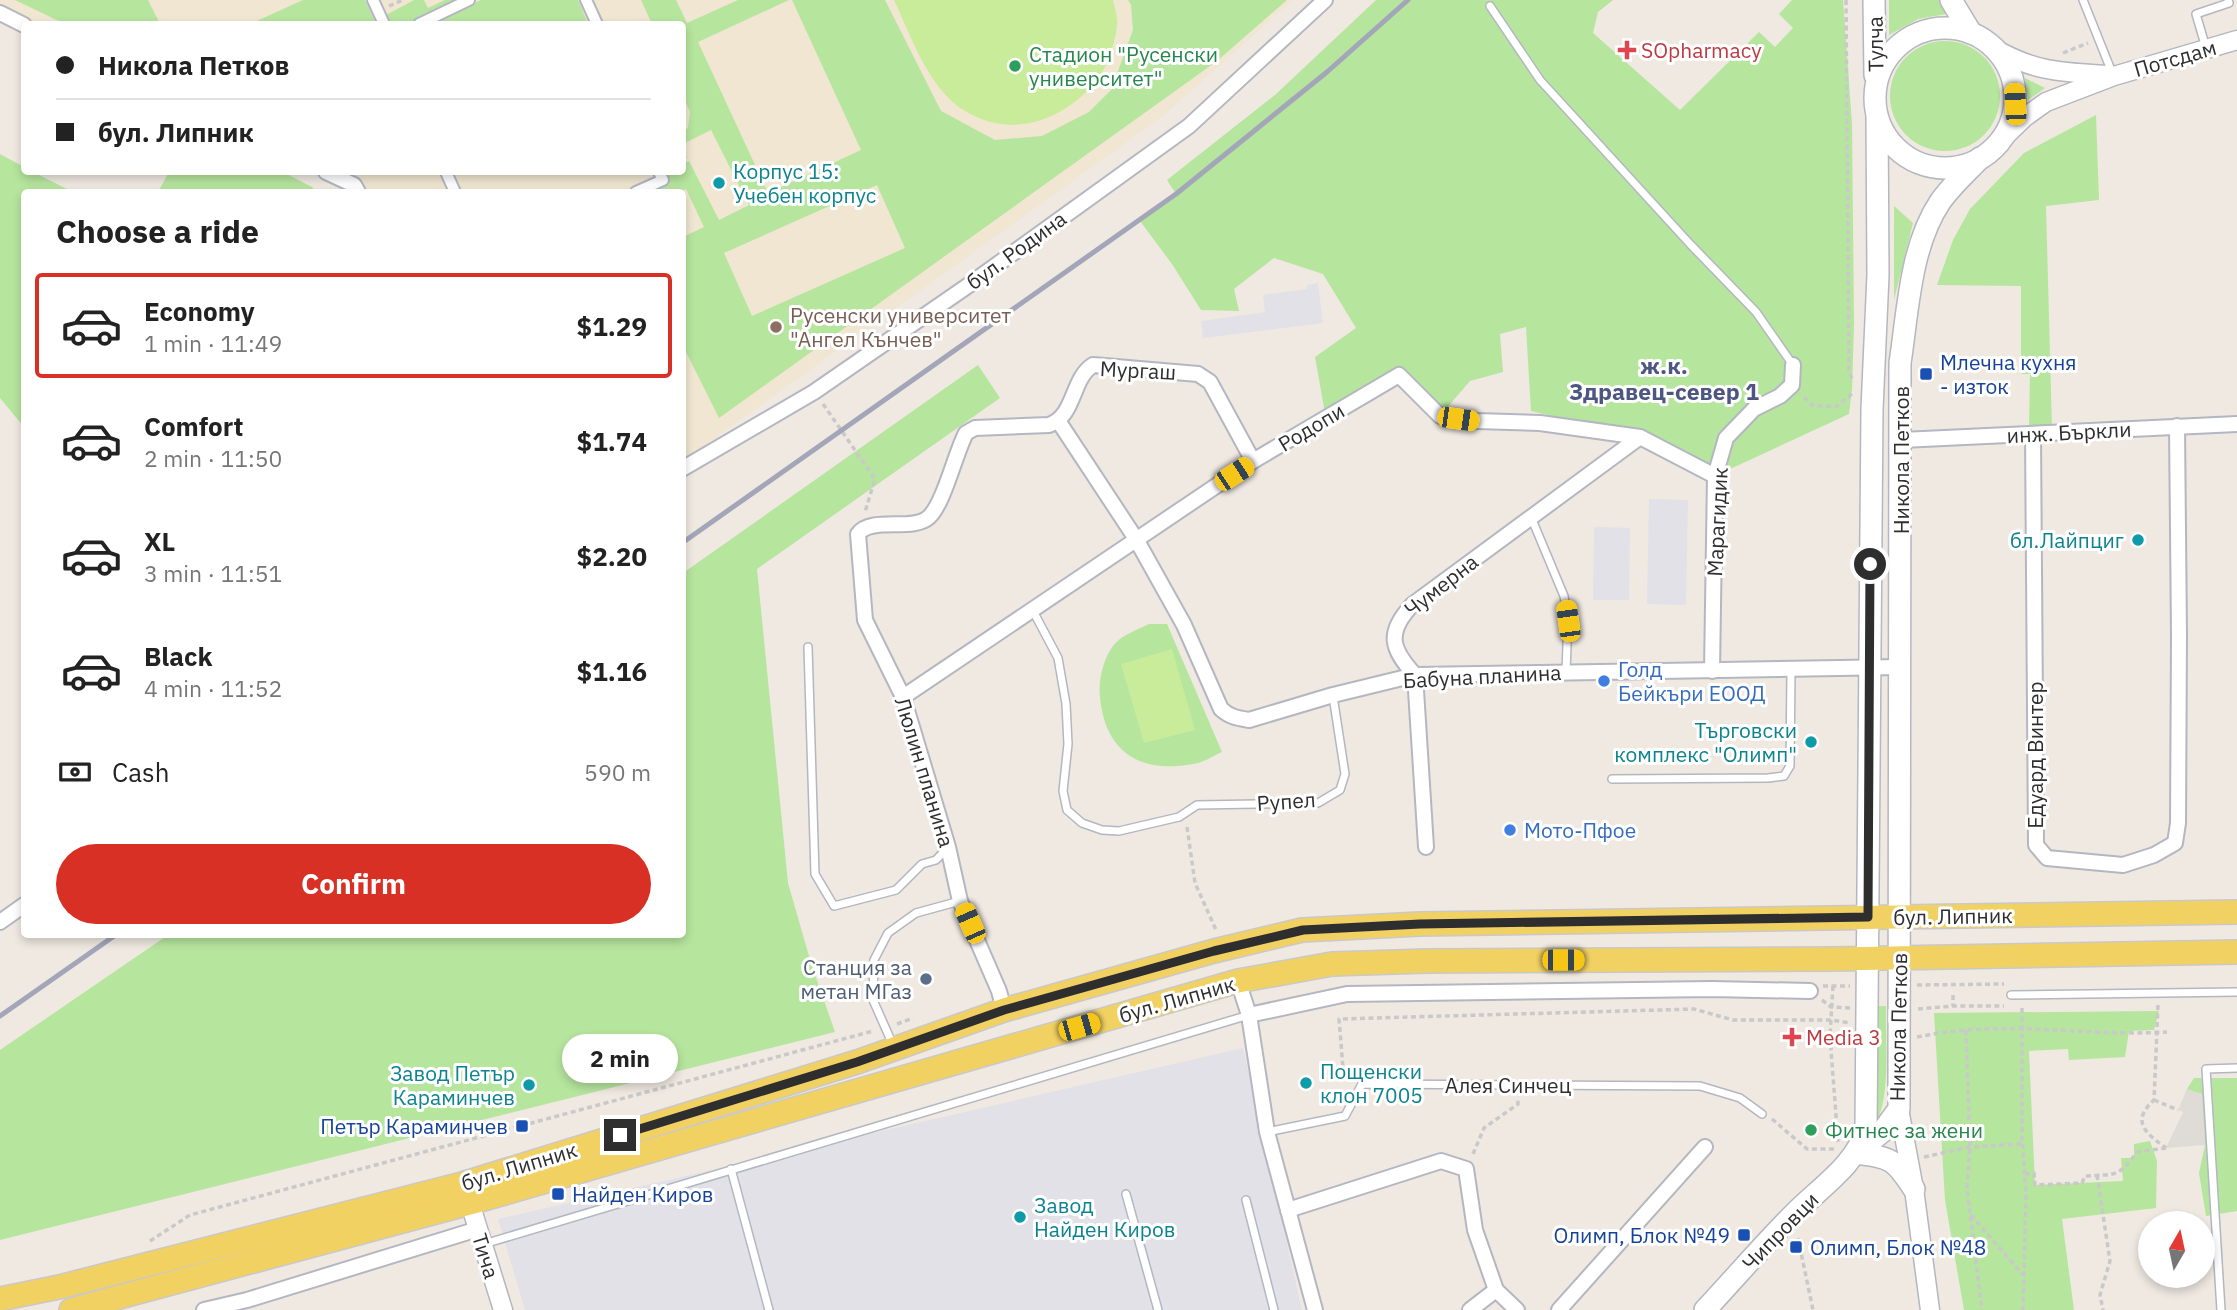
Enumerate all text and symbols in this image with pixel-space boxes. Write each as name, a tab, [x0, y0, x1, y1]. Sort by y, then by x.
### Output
street label: Тулча	[1861, 16, 1889, 72]
street label: Потсдам	[2130, 33, 2220, 83]
place label: SOpharmacy	[1641, 36, 1762, 64]
place label: Стадион "Русенски университет"	[1029, 40, 1218, 92]
marker: SOpharmacy	[1619, 42, 1635, 58]
text: Никола Петков	[98, 48, 289, 82]
marker: Стадион "Русенски университет"	[1007, 58, 1023, 74]
car	[2004, 82, 2027, 126]
text: бул. Липник	[98, 115, 254, 149]
place label: Корпус 15: Учебен корпус	[733, 157, 876, 209]
marker: Корпус 15: Учебен корпус	[711, 175, 727, 191]
street label: бул. Родина	[960, 204, 1072, 296]
text: Choose a ride	[56, 210, 259, 252]
icon: car	[60, 294, 123, 357]
text: Economy	[144, 294, 255, 328]
place label: Русенски университет "Ангел Кънчев"	[790, 301, 1011, 353]
text: $1.29	[577, 309, 647, 343]
marker: Русенски университет "Ангел Кънчев"	[768, 319, 784, 335]
text: 1 min · 11:49	[144, 328, 282, 358]
place label: Млечна кухня - изток	[1940, 348, 2077, 400]
district label: ж.к. Здравец-север 1	[1569, 350, 1759, 406]
street label: Мургаш	[1099, 354, 1177, 386]
marker: Млечна кухня - изток	[1918, 366, 1934, 382]
street label: Никола Петков	[1887, 386, 1915, 534]
street label: Родопи	[1273, 396, 1349, 458]
car	[1436, 406, 1481, 432]
icon: car	[60, 409, 123, 472]
text: Comfort	[144, 409, 243, 443]
street label: инж. Бъркли	[2006, 415, 2132, 449]
text: $1.74	[577, 424, 647, 458]
text: 2 min · 11:50	[144, 443, 282, 473]
car	[1211, 454, 1258, 494]
street label: Марагидик	[1700, 467, 1734, 577]
icon: car	[60, 524, 123, 587]
text: XL	[144, 524, 175, 558]
place label: бл.Лайпциг	[2010, 526, 2124, 554]
marker: бл.Лайпциг	[2130, 532, 2146, 548]
text: $2.20	[577, 539, 647, 573]
street label: Чумерна	[1399, 548, 1483, 622]
route start	[1854, 548, 1886, 580]
text: 3 min · 11:51	[144, 558, 282, 588]
car	[1555, 599, 1582, 643]
icon: car	[60, 639, 123, 702]
text: Black	[144, 639, 212, 673]
text: $1.16	[577, 654, 647, 688]
place label: Голд Бейкъри ЕООД	[1618, 655, 1765, 707]
street label: Бабуна планина	[1402, 658, 1562, 694]
text: 4 min · 11:52	[144, 673, 282, 703]
marker: Голд Бейкъри ЕООД	[1596, 673, 1612, 689]
street label: Едуард Винтер	[2021, 681, 2049, 829]
street label: Люлин планина	[889, 694, 961, 850]
place label: Търговски комплекс "Олимп"	[1614, 716, 1797, 768]
marker: Търговски комплекс "Олимп"	[1803, 734, 1819, 750]
icon: cash	[56, 753, 94, 791]
text: Cash	[112, 755, 169, 789]
text: 590 m	[584, 757, 651, 787]
street label: Рупел	[1256, 785, 1316, 817]
place label: Мото-Пфое	[1524, 816, 1636, 844]
marker: Мото-Пфое	[1502, 822, 1518, 838]
button: Confirm	[56, 844, 651, 924]
car	[952, 900, 989, 946]
street label: бул. Липник	[1893, 901, 2013, 931]
car	[1543, 950, 1585, 971]
street label: Никола Петков	[1883, 952, 1913, 1102]
place label: Станция за метан МГаз	[801, 953, 912, 1005]
street label: бул. Липник	[1116, 969, 1238, 1029]
marker: Станция за метан МГаз	[918, 971, 934, 987]
car	[1056, 1011, 1103, 1043]
place label: Media 3	[1806, 1023, 1881, 1051]
marker: Media 3	[1784, 1029, 1800, 1045]
callout: 2 min	[562, 1034, 678, 1082]
text: 2 min	[590, 1043, 650, 1073]
place label: Пощенски клон 7005	[1320, 1057, 1423, 1109]
place label: Завод Петър Караминчев	[390, 1059, 515, 1111]
street label: Алея Синчец	[1445, 1071, 1572, 1099]
marker: Пощенски клон 7005	[1298, 1075, 1314, 1091]
marker: Завод Петър Караминчев	[521, 1077, 537, 1093]
place label: Петър Караминчев	[320, 1112, 508, 1140]
place label: Фитнес за жени	[1825, 1116, 1983, 1144]
marker: Петър Караминчев	[514, 1118, 530, 1134]
route end	[604, 1119, 636, 1151]
marker: Фитнес за жени	[1803, 1122, 1819, 1138]
street label: бул. Липник	[458, 1135, 580, 1197]
place label: Найден Киров	[572, 1180, 713, 1208]
marker: Найден Киров	[550, 1186, 566, 1202]
street label: Чипровци	[1736, 1186, 1824, 1276]
place label: Завод Найден Киров	[1034, 1191, 1175, 1243]
marker: Завод Найден Киров	[1012, 1209, 1028, 1225]
north arrow	[2138, 1211, 2216, 1288]
map controls	[2138, 1211, 2215, 1288]
place label: Олимп, Блок №49	[1554, 1221, 1730, 1249]
marker: Олимп, Блок №49	[1736, 1227, 1752, 1243]
street label: Тича	[466, 1230, 506, 1282]
place label: Олимп, Блок №48	[1810, 1233, 1986, 1261]
marker: Олимп, Блок №48	[1788, 1239, 1804, 1255]

